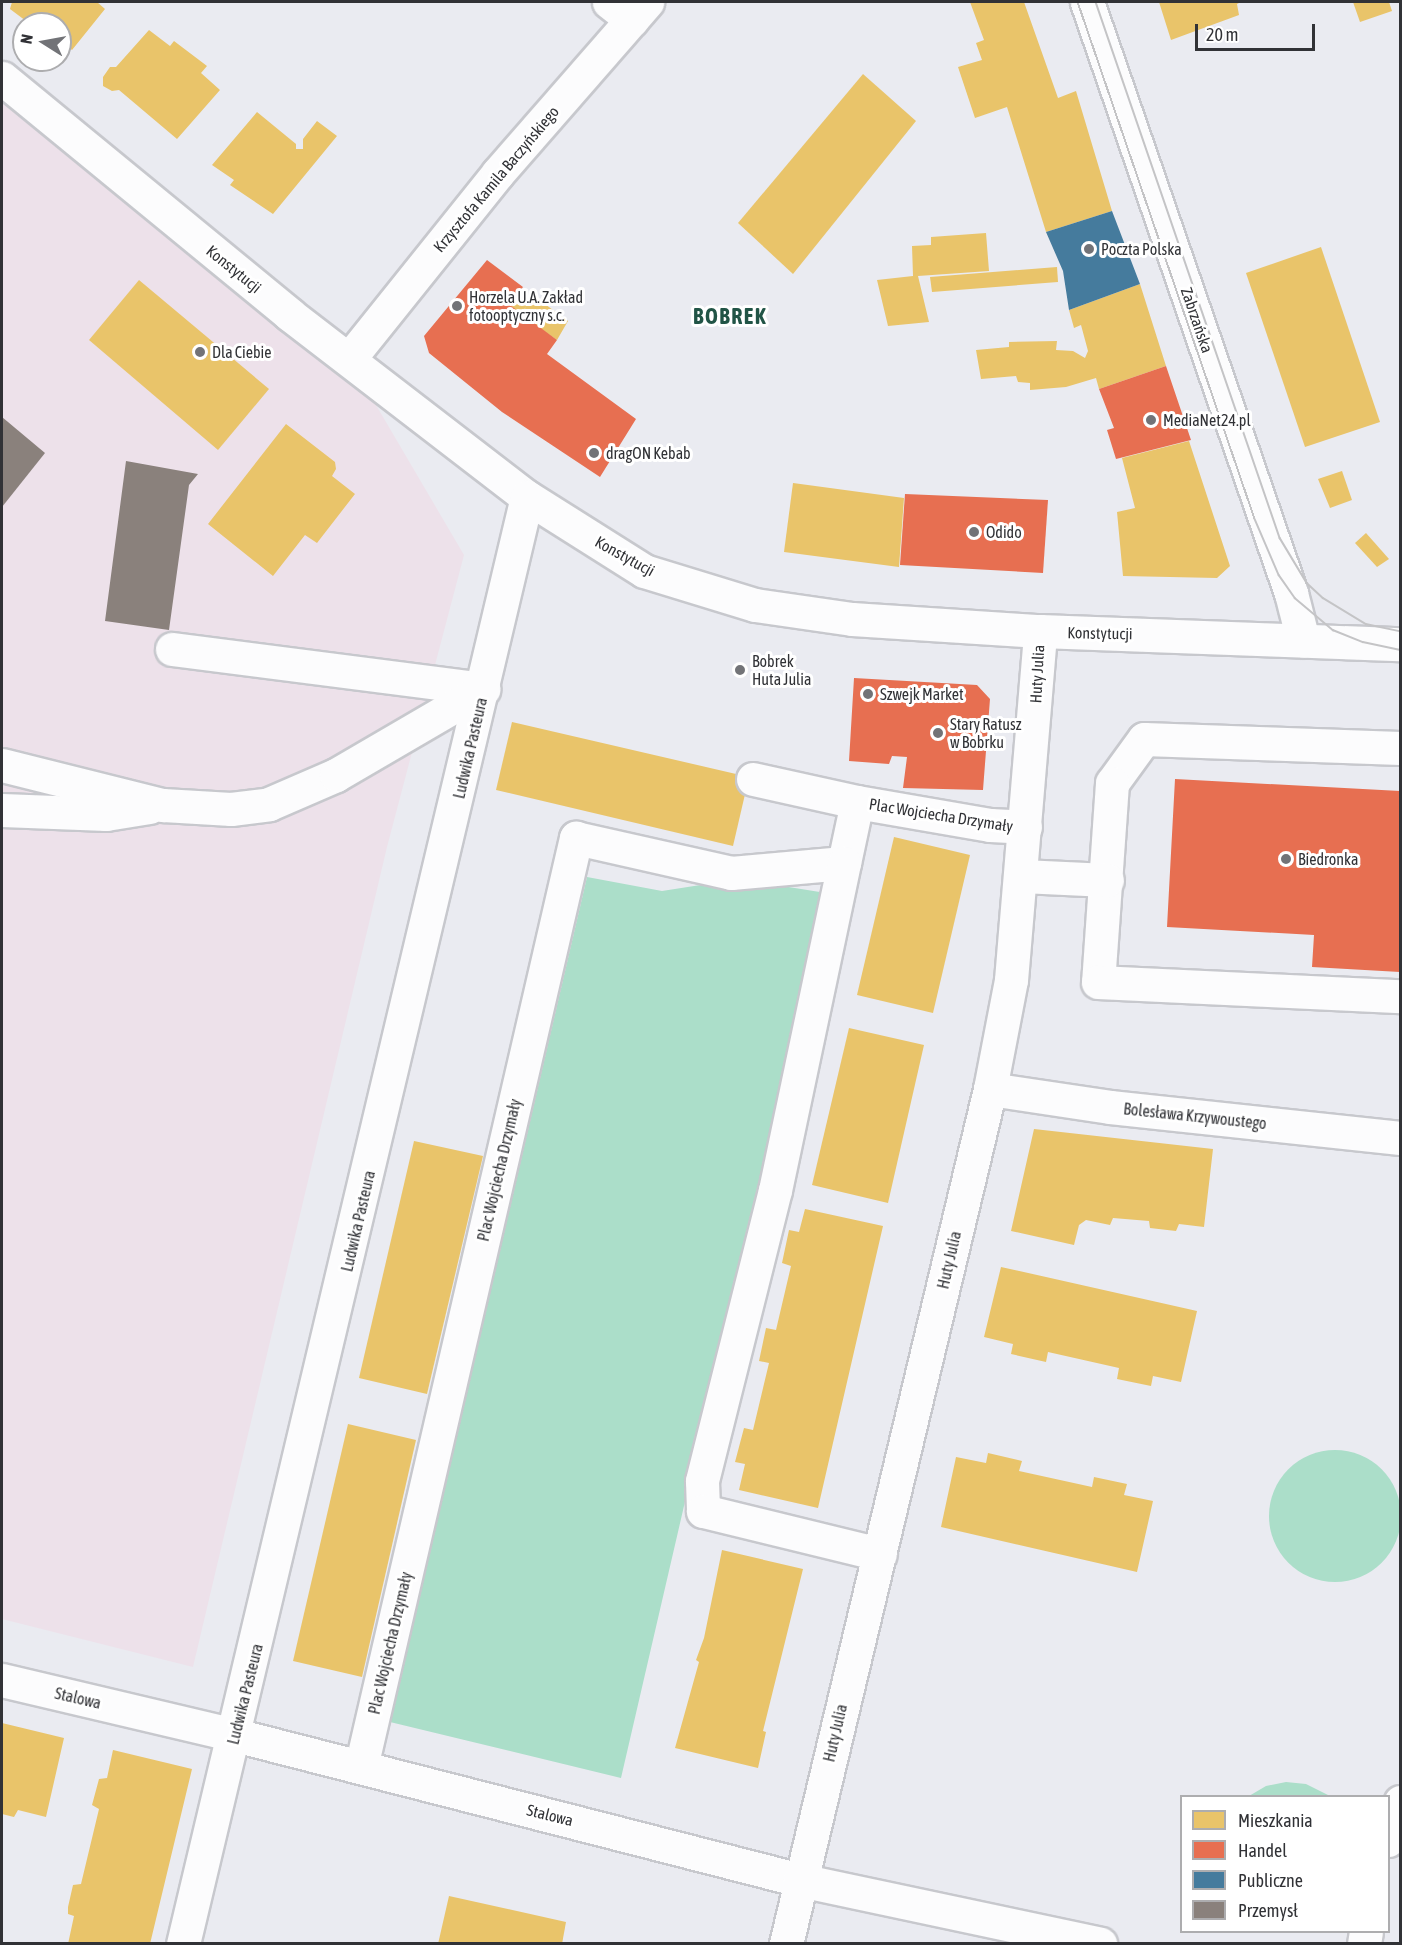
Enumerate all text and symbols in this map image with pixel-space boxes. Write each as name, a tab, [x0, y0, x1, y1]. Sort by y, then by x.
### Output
north arrow	[12, 12, 72, 72]
scale bar	[1198, 12, 1318, 50]
text: 20 m	[1206, 24, 1238, 45]
text: N	[17, 33, 36, 45]
street label: Krzysztofa Kamila Baczyńskiego	[429, 102, 563, 256]
place label: Poczta Polska	[1101, 239, 1182, 259]
street label: Konstytucji	[203, 241, 265, 297]
marker: Poczta Polska	[1082, 242, 1096, 256]
street label: Zabrzańska	[1177, 285, 1217, 355]
place label: Horzela U.A. Zakład fotooptyczny s.c.	[469, 287, 583, 325]
marker: Horzela U.A. Zakład fotooptyczny s.c.	[450, 299, 464, 313]
district label: BOBREK	[693, 304, 767, 330]
place label: Dla Ciebie	[212, 342, 272, 362]
marker: Dla Ciebie	[193, 345, 207, 359]
place label: MediaNet24.pl	[1163, 410, 1251, 430]
marker: MediaNet24.pl	[1144, 413, 1158, 427]
place label: dragON Kebab	[606, 443, 691, 463]
marker: dragON Kebab	[587, 446, 601, 460]
place label: Odido	[986, 522, 1022, 542]
marker: Odido	[967, 525, 981, 539]
street label: Konstytucji	[592, 532, 658, 580]
street label: Konstytucji	[1067, 623, 1133, 643]
street label: Huty Julia	[1026, 644, 1048, 704]
place label: Bobrek Huta Julia	[752, 651, 811, 689]
marker: Bobrek Huta Julia	[733, 663, 747, 677]
place label: Szwejk Market	[880, 684, 964, 704]
marker: Szwejk Market	[861, 687, 875, 701]
street label: Ludwika Pasteura	[449, 696, 491, 800]
place label: Stary Ratusz w Bobrku	[950, 714, 1021, 752]
marker: Stary Ratusz w Bobrku	[931, 726, 945, 740]
street label: Plac Wojciecha Drzymały	[868, 794, 1014, 836]
place label: Biedronka	[1298, 849, 1359, 869]
marker: Biedronka	[1279, 852, 1293, 866]
street label: Plac Wojciecha Drzymały	[473, 1097, 525, 1243]
street label: Bolesława Krzywoustego	[1122, 1099, 1268, 1133]
street label: Ludwika Pasteura	[337, 1169, 379, 1273]
street label: Huty Julia	[933, 1229, 965, 1291]
street label: Plac Wojciecha Drzymały	[364, 1570, 416, 1716]
street label: Ludwika Pasteura	[223, 1642, 267, 1746]
street label: Stalowa	[53, 1683, 103, 1713]
street label: Huty Julia	[819, 1702, 851, 1764]
legend	[1180, 1795, 1390, 1933]
street label: Stalowa	[525, 1800, 575, 1830]
text: Mieszkania	[1238, 1810, 1313, 1831]
text: Handel	[1238, 1840, 1287, 1861]
text: Publiczne	[1238, 1870, 1303, 1891]
text: Przemysł	[1238, 1900, 1298, 1921]

